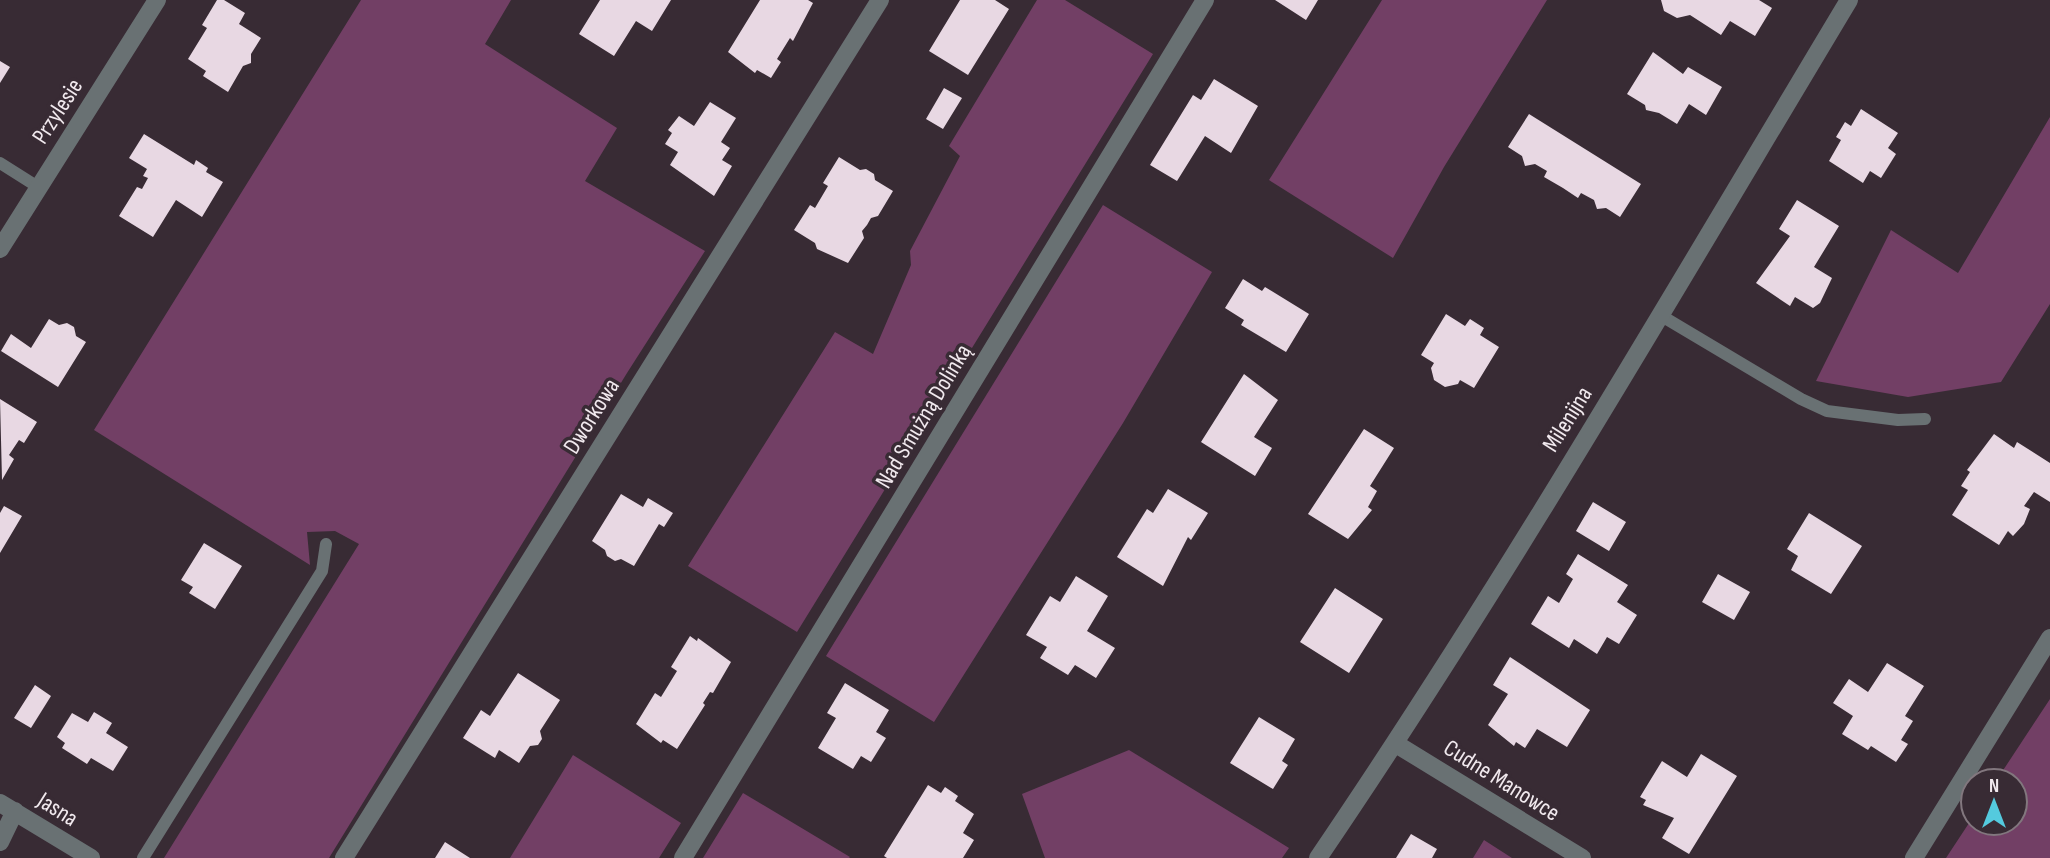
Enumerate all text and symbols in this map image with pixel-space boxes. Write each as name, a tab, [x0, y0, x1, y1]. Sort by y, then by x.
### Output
street label: Przylesie	[26, 73, 89, 149]
street label: Nad Smużną Dolinką	[869, 339, 978, 494]
street label: Dworkowa	[557, 373, 626, 459]
street label: Milenijna	[1536, 381, 1599, 457]
street label: Cudne Manowce	[1438, 733, 1565, 828]
north arrow	[1959, 767, 2029, 837]
text: N	[1989, 775, 1999, 798]
street label: Jasna	[31, 785, 83, 833]

